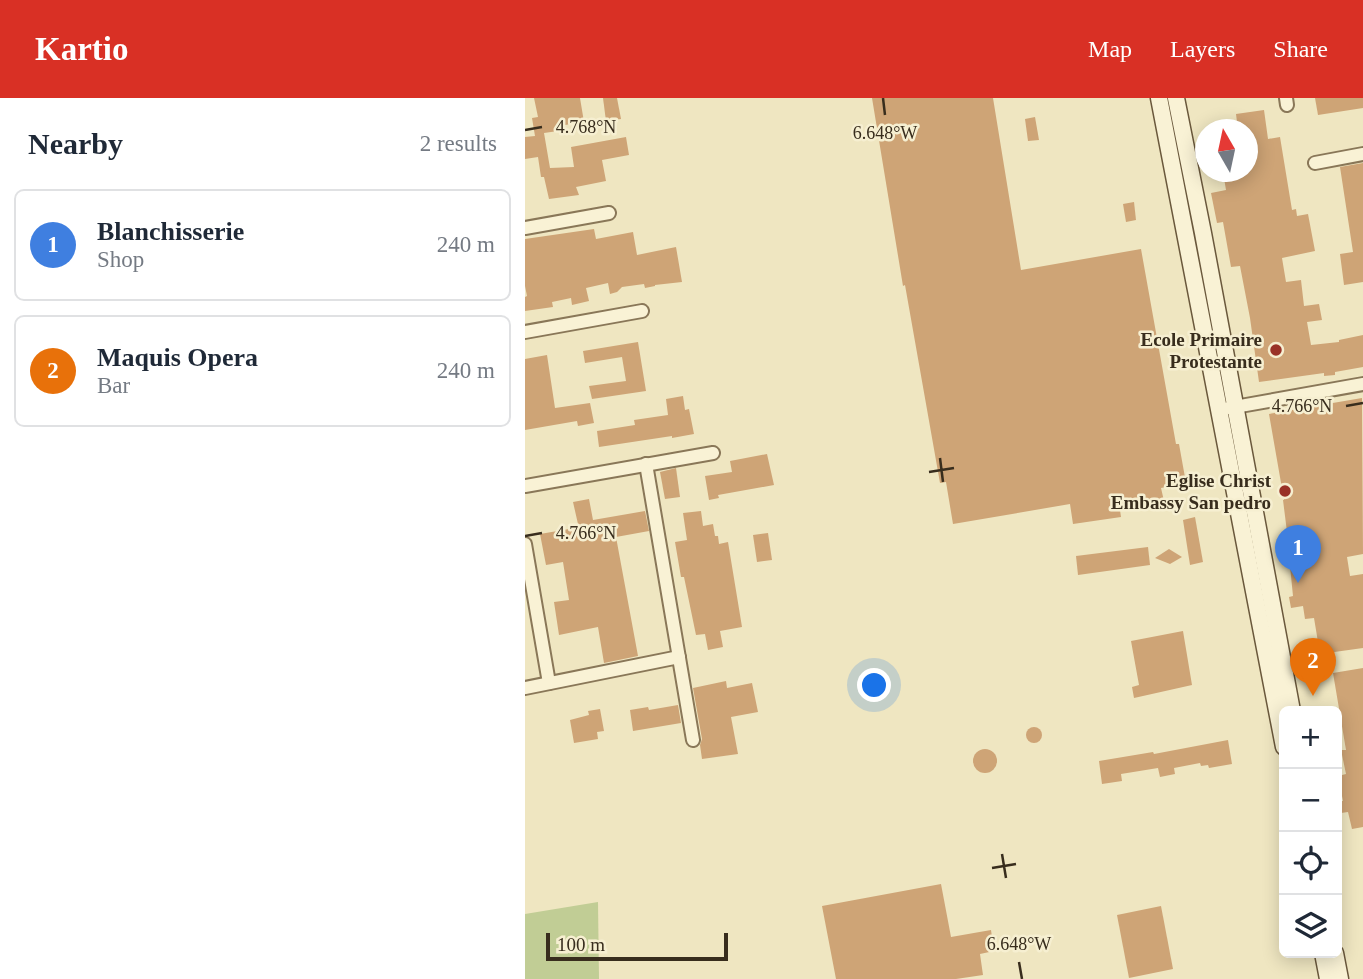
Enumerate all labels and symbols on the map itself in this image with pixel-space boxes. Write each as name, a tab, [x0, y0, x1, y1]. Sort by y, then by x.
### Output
text: 4.768°N	[556, 117, 616, 137]
north arrow	[1195, 119, 1258, 182]
text: 6.648°W	[853, 123, 917, 143]
place label: Ecole Primaire Protestante	[1140, 329, 1262, 372]
marker: Ecole Primaire Protestante	[1268, 342, 1284, 358]
text: 4.766°N	[1272, 396, 1332, 416]
place label: Eglise Christ Embassy San pedro	[1111, 470, 1272, 513]
marker: Eglise Christ Embassy San pedro	[1277, 483, 1293, 499]
text: 4.766°N	[556, 523, 616, 543]
pin: 1	[1275, 525, 1321, 583]
pin: 2	[1290, 638, 1336, 696]
your location	[857, 668, 891, 702]
scale bar	[546, 930, 728, 962]
text: 6.648°W	[987, 934, 1051, 954]

